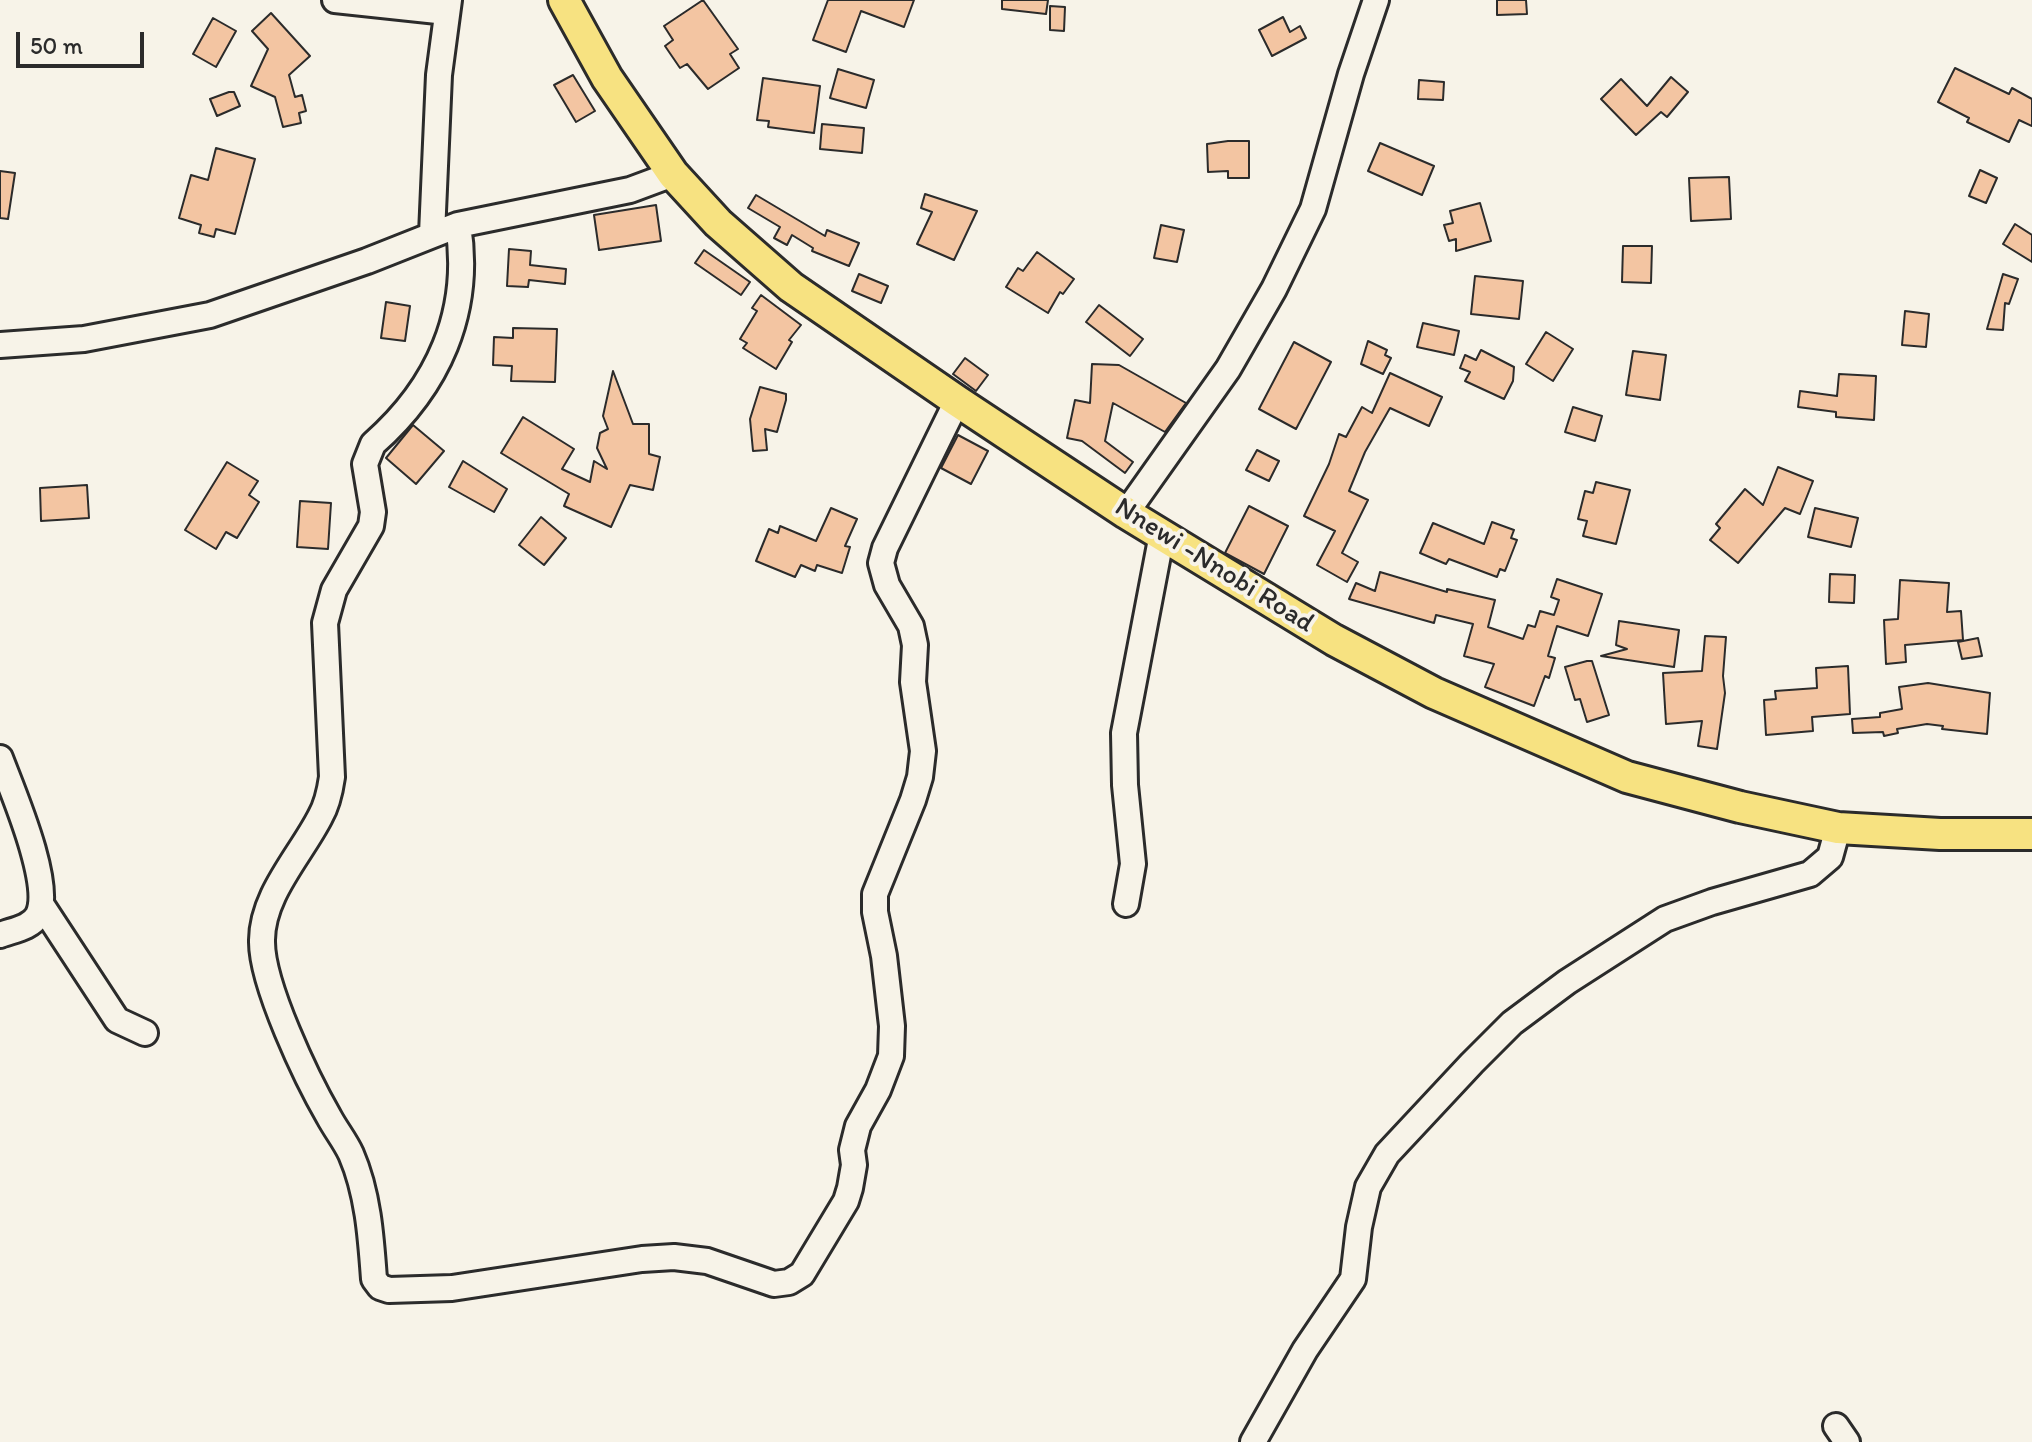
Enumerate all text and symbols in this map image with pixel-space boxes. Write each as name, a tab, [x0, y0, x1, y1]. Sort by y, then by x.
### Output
scale bar	[20, 16, 148, 66]
text: 50 m	[30, 31, 83, 60]
street label: Nnewi -Nnobi Road	[1108, 491, 1320, 641]

